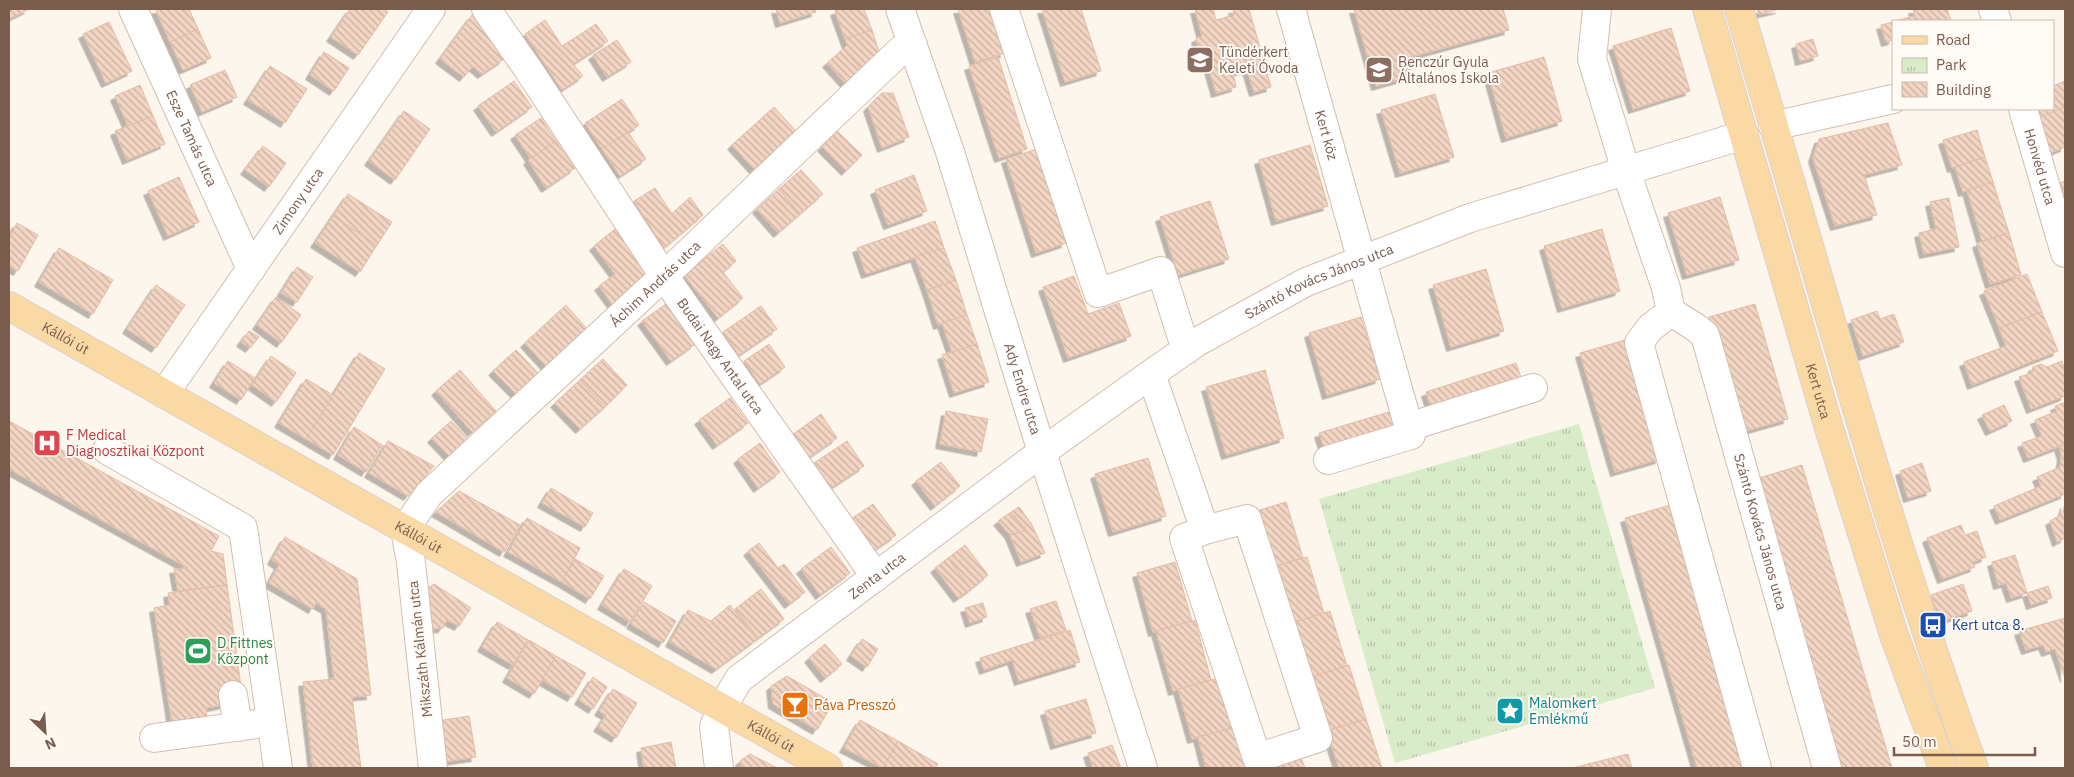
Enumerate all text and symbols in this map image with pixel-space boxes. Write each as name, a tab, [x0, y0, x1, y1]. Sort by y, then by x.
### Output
legend	[1892, 20, 2054, 110]
text: Road	[1936, 30, 1971, 49]
place label: Tündérkert Keleti Óvoda	[1219, 43, 1299, 77]
school or university icon: Tündérkert Keleti Óvoda	[1185, 45, 1215, 75]
place label: Benczúr Gyula Általános Iskola	[1398, 53, 1500, 87]
school or university icon: Benczúr Gyula Általános Iskola	[1364, 55, 1394, 85]
text: Park	[1936, 55, 1966, 74]
text: Building	[1936, 80, 1991, 99]
street label: Esze Tamás utca	[162, 87, 222, 190]
street label: Kert köz	[1311, 108, 1342, 163]
street label: Honvéd utca	[2020, 126, 2060, 207]
street label: Zimony utca	[269, 164, 328, 238]
street label: Áchim András utca	[605, 236, 705, 331]
street label: Szántó Kovács János utca	[1242, 240, 1397, 323]
street label: Budai Nagy Antal utca	[673, 294, 768, 418]
street label: Kállói út	[39, 318, 92, 358]
street label: Ady Endre utca	[1000, 341, 1045, 437]
street label: Kert utca	[1802, 361, 1835, 422]
place label: F Medical Diagnosztikai Központ	[66, 426, 204, 460]
hospital icon: F Medical Diagnosztikai Központ	[32, 428, 62, 458]
street label: Szántó Kovács János utca	[1730, 452, 1791, 613]
street label: Kállói út	[392, 516, 445, 557]
street label: Zenta utca	[845, 548, 909, 603]
street label: Mikszáth Kálmán utca	[404, 579, 436, 718]
bus stop icon: Kert utca 8.	[1918, 610, 1948, 640]
place label: Kert utca 8.	[1952, 616, 2024, 634]
place label: D Fittnes Központ	[217, 634, 273, 668]
sports icon: D Fittnes Központ	[183, 636, 213, 666]
bar icon: Páva Presszó	[780, 690, 810, 720]
place label: Malomkert Emlékmű	[1529, 694, 1597, 728]
place label: Páva Presszó	[814, 696, 896, 714]
place icon: Malomkert Emlékmű	[1495, 696, 1525, 726]
north arrow	[20, 707, 70, 757]
street label: Kállói út	[744, 715, 798, 756]
scale bar	[1894, 724, 2035, 756]
text: 50 m	[1902, 732, 1937, 751]
text: N	[42, 733, 59, 754]

